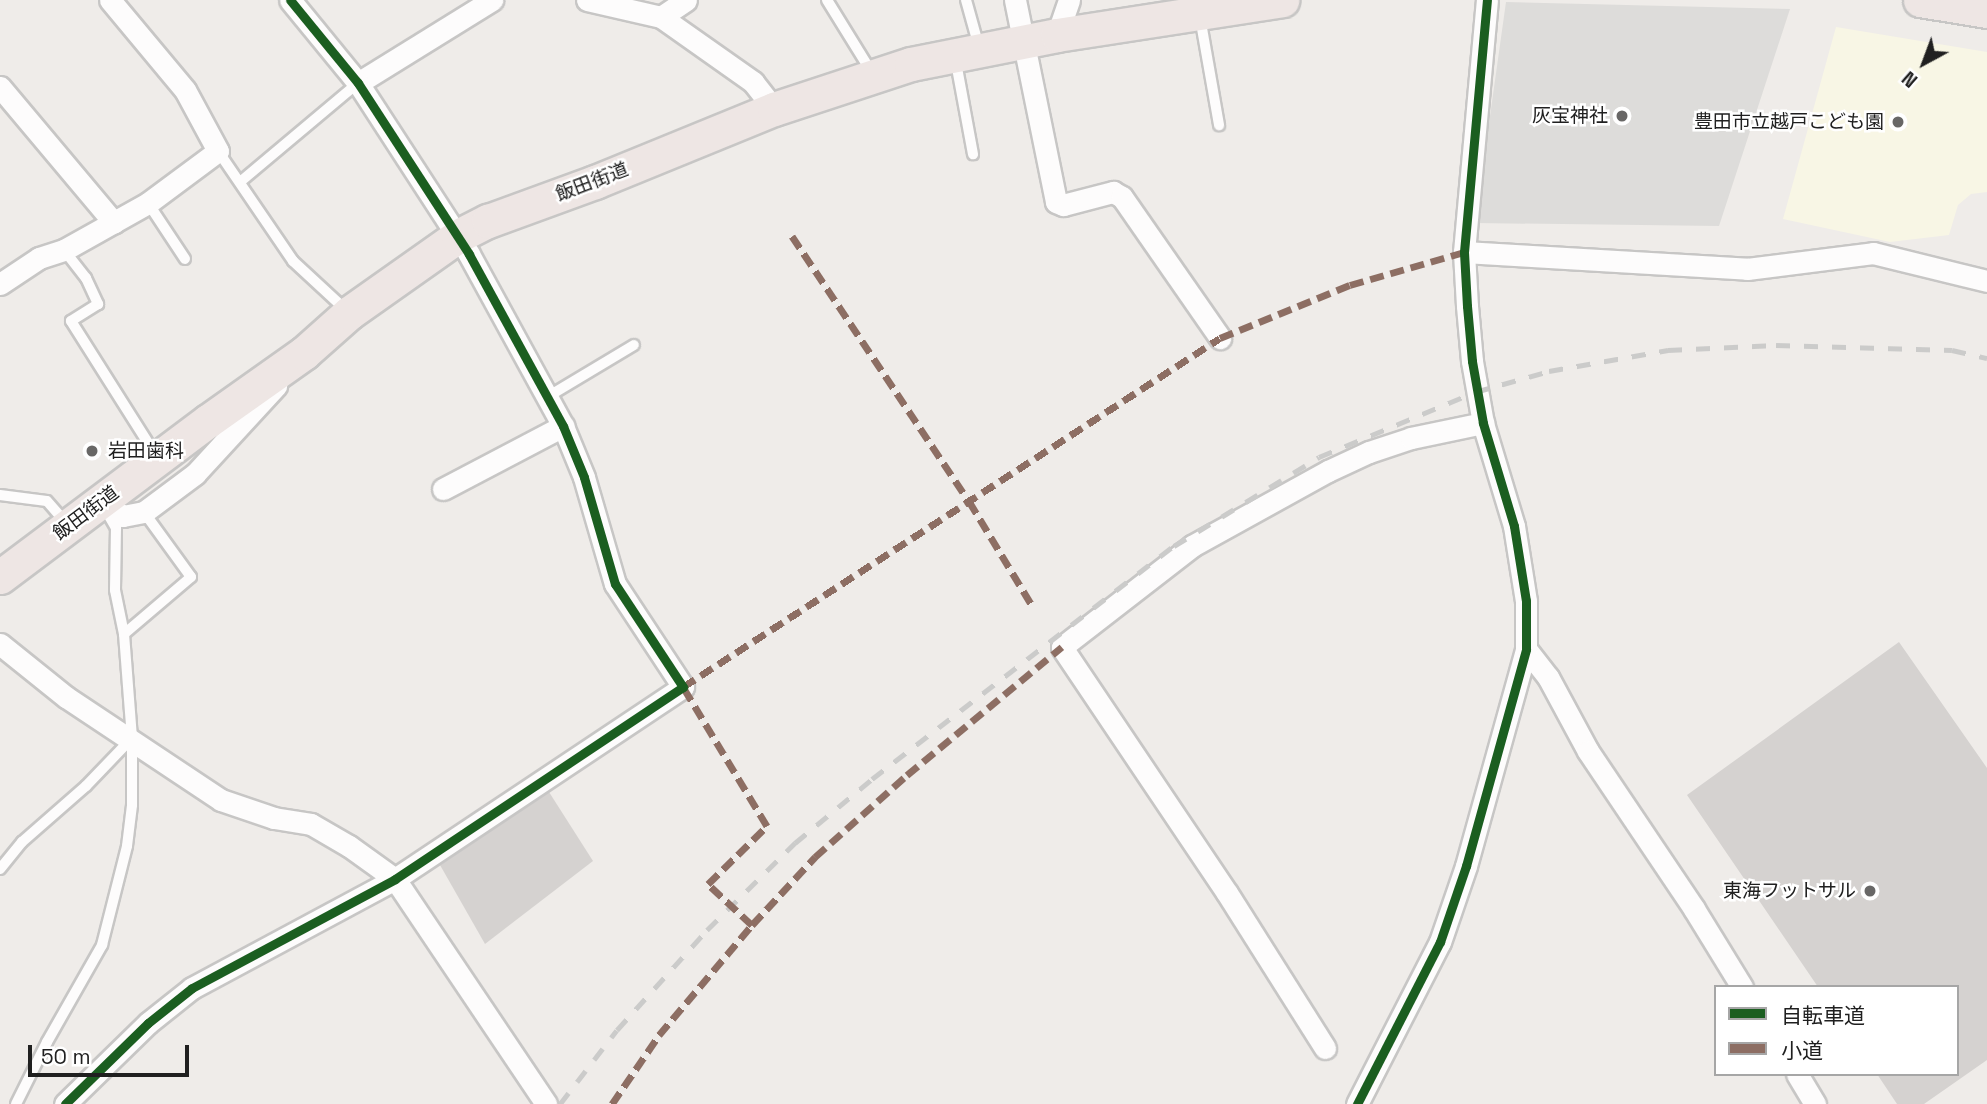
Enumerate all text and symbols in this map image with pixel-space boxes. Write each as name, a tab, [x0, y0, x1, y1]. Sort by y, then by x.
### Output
north arrow	[1889, 28, 1959, 98]
text: N	[1897, 66, 1923, 93]
place label: 灰宝神社	[1532, 105, 1608, 127]
marker: 灰宝神社	[1614, 108, 1630, 124]
place label: 豊田市立越戸こども園	[1694, 111, 1884, 133]
marker: 豊田市立越戸こども園	[1890, 114, 1906, 130]
street label: 飯田街道	[552, 158, 632, 206]
place label: 岩田歯科	[108, 440, 184, 462]
marker: 岩田歯科	[82, 441, 102, 461]
street label: 飯田街道	[49, 481, 123, 545]
place label: 東海フットサル	[1723, 880, 1856, 902]
marker: 東海フットサル	[1862, 883, 1878, 899]
legend	[1714, 985, 1959, 1076]
text: 自転車道	[1781, 1002, 1865, 1029]
scale bar	[32, 1030, 192, 1074]
text: 小道	[1781, 1037, 1823, 1064]
text: 50 m	[41, 1043, 91, 1070]

